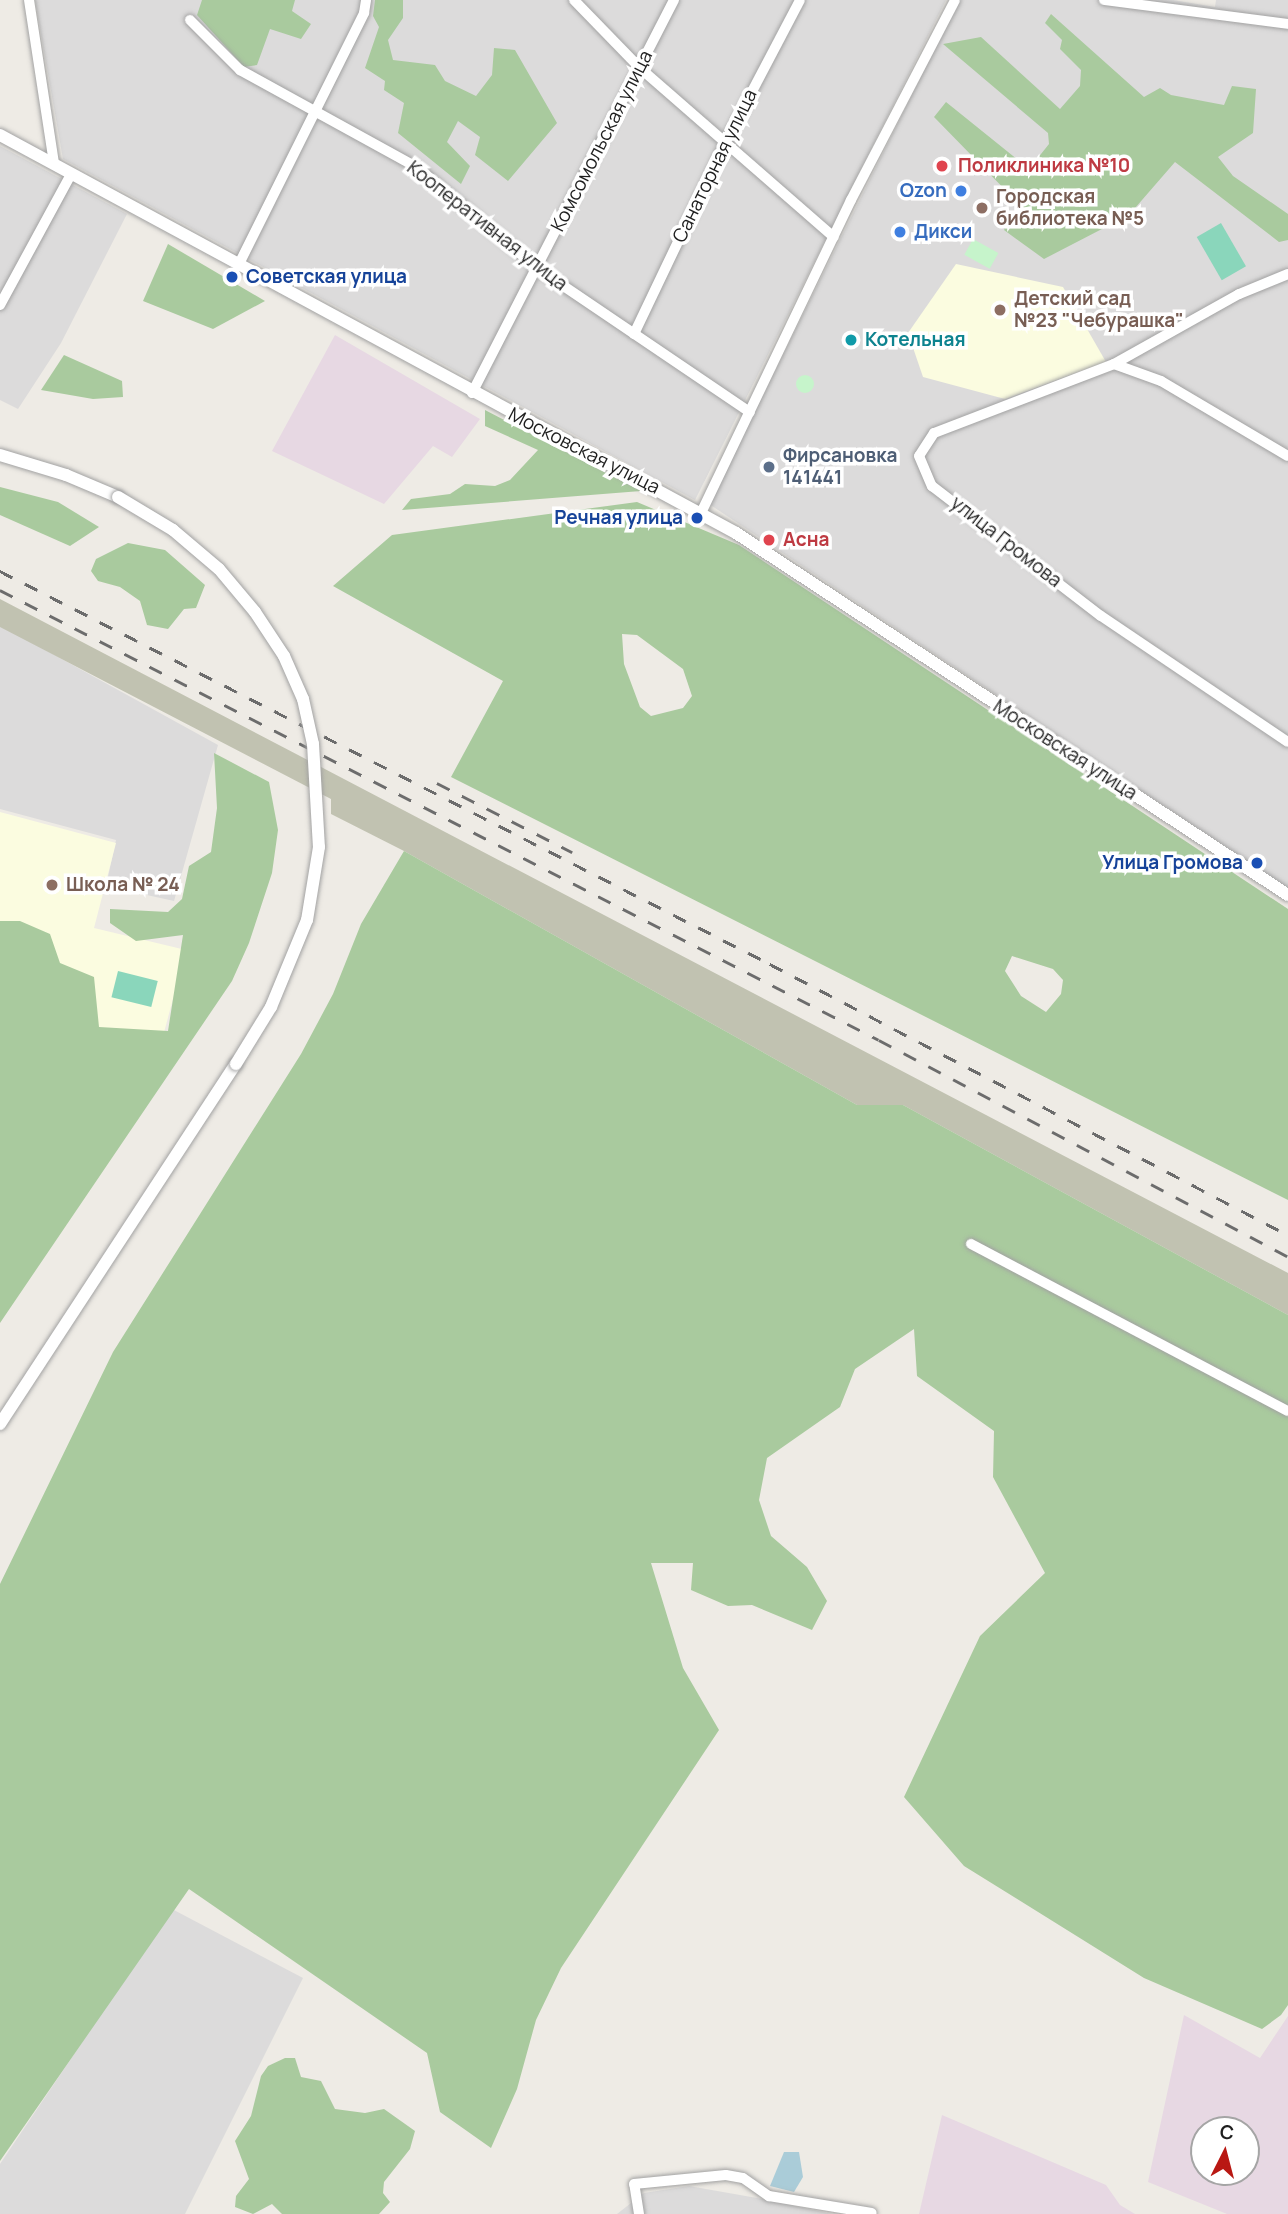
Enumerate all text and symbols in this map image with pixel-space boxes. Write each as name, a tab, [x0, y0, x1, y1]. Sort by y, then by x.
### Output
street label: Комсомольская улица	[546, 47, 658, 235]
street label: Санаторная улица	[668, 86, 762, 246]
place label: Поликлиника №10	[958, 155, 1130, 177]
street label: Кооперативная улица	[402, 156, 572, 296]
marker: Поликлиника №10	[932, 156, 952, 176]
place label: Ozon	[900, 180, 947, 202]
marker: Ozon	[953, 183, 969, 199]
place label: Городская библиотека №5	[996, 186, 1144, 230]
marker: Городская библиотека №5	[974, 200, 990, 216]
place label: Дикси	[914, 221, 972, 243]
marker: Дикси	[892, 224, 908, 240]
place label: Советская улица	[246, 266, 407, 288]
marker: Советская улица	[224, 269, 240, 285]
place label: Детский сад №23 "Чебурашка"	[1014, 288, 1184, 332]
marker: Детский сад №23 "Чебурашка"	[992, 302, 1008, 318]
place label: Котельная	[865, 329, 965, 351]
marker: Котельная	[843, 332, 859, 348]
street label: Московская улица	[504, 403, 664, 499]
place label: Фирсановка 141441	[783, 445, 897, 489]
marker: Фирсановка 141441	[761, 459, 777, 475]
street label: улица Громова	[946, 492, 1066, 592]
place label: Речная улица	[554, 507, 683, 529]
marker: Речная улица	[689, 510, 705, 526]
place label: Асна	[783, 529, 829, 551]
marker: Асна	[761, 532, 777, 548]
street label: Московская улица	[989, 695, 1141, 805]
place label: Улица Громова	[1102, 852, 1243, 874]
marker: Улица Громова	[1249, 855, 1265, 871]
place label: Школа № 24	[66, 874, 180, 896]
marker: Школа № 24	[44, 877, 60, 893]
north arrow	[1190, 2116, 1260, 2186]
text: С	[1219, 2118, 1235, 2146]

